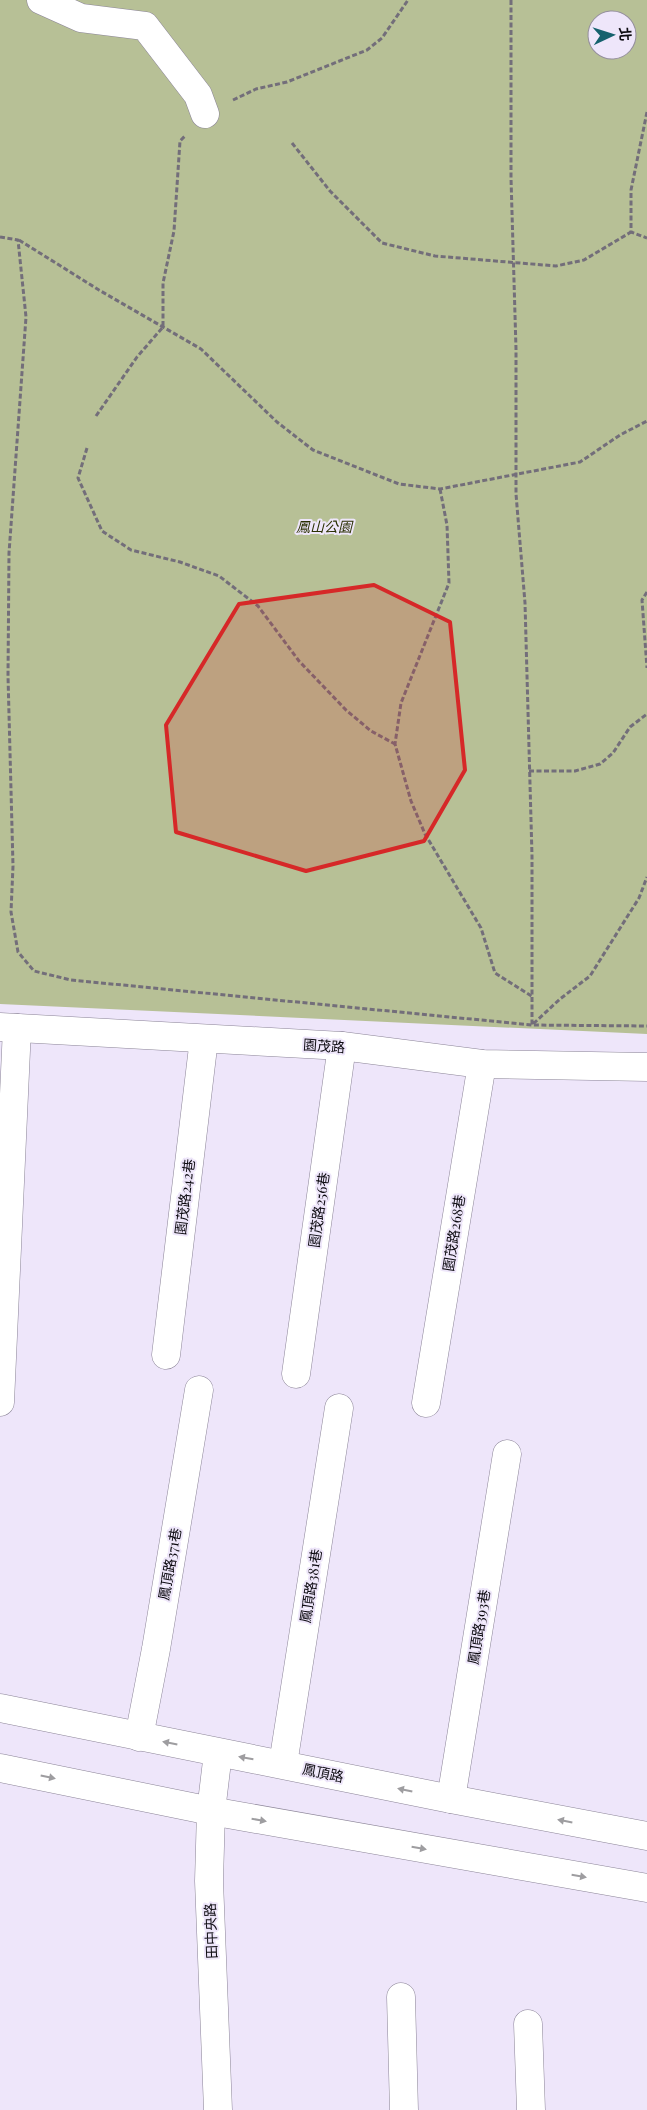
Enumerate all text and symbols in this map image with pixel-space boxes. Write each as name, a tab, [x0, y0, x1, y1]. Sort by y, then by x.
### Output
north arrow	[587, 10, 637, 60]
text: 北	[616, 26, 635, 42]
park label: 鳳山公園	[296, 517, 354, 536]
street label: 園茂路	[302, 1035, 346, 1056]
street label: 園茂路242巷	[170, 1158, 199, 1236]
street label: 園茂路256巷	[304, 1171, 333, 1249]
street label: 園茂路268巷	[438, 1193, 469, 1273]
street label: 鳳頂路371巷	[154, 1526, 185, 1602]
street label: 鳳頂路381巷	[295, 1548, 326, 1624]
street label: 鳳頂路393巷	[463, 1588, 494, 1666]
one-way arrow	[162, 1739, 178, 1747]
one-way arrow	[237, 1753, 253, 1761]
street label: 鳳頂路	[301, 1759, 346, 1786]
one-way arrow	[40, 1774, 56, 1782]
one-way arrow	[398, 1786, 413, 1794]
one-way arrow	[252, 1816, 268, 1824]
one-way arrow	[556, 1816, 572, 1824]
one-way arrow	[412, 1844, 428, 1852]
one-way arrow	[572, 1872, 588, 1880]
street label: 田中央路	[200, 1903, 221, 1959]

